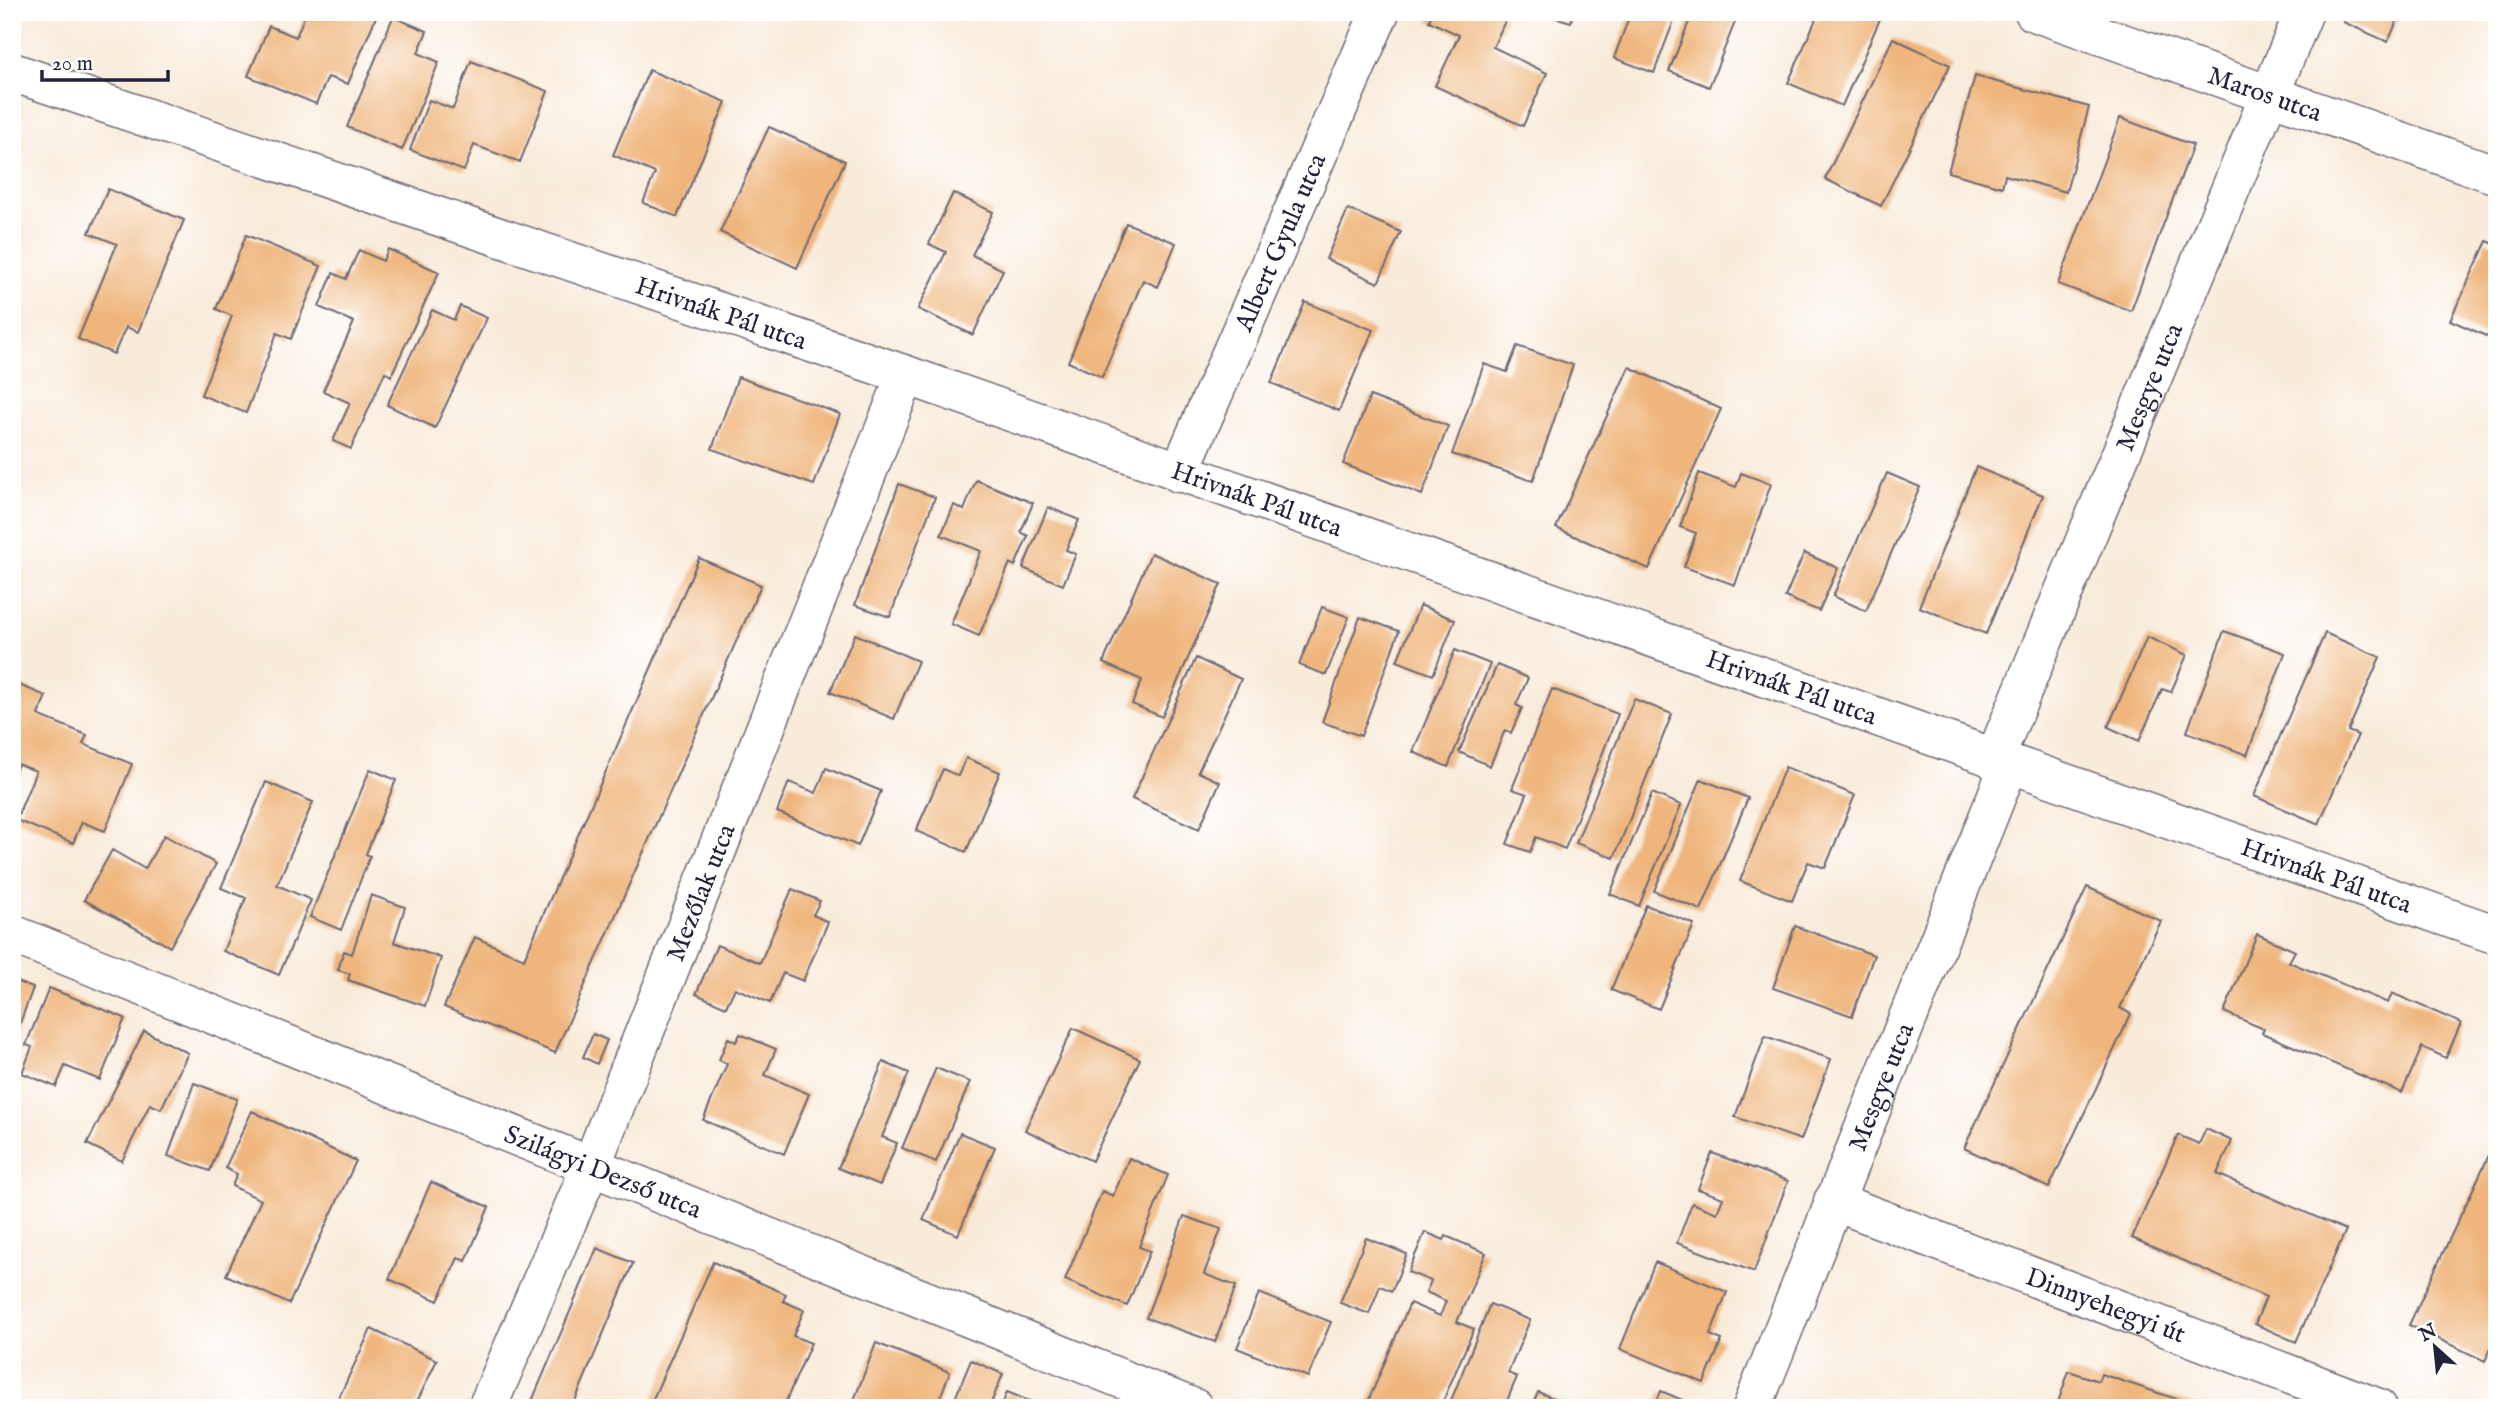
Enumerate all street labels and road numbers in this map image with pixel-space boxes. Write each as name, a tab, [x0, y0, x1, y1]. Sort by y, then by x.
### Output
street label: Maros utca	[2203, 59, 2327, 130]
street label: Albert Gyula utca	[1227, 148, 1335, 337]
street label: Hrivnák Pál utca	[631, 270, 812, 358]
street label: Mesgye utca	[2109, 318, 2191, 456]
street label: Hrivnák Pál utca	[1167, 455, 1347, 545]
street label: Hrivnák Pál utca	[1702, 643, 1882, 734]
street label: Mezőlak utca	[659, 819, 744, 966]
street label: Hrivnák Pál utca	[2236, 831, 2417, 922]
street label: Mesgye utca	[1841, 1018, 1923, 1156]
street label: Szilágyi Dezső utca	[499, 1118, 707, 1227]
street label: Dinnyehegyi út	[2021, 1261, 2190, 1351]

